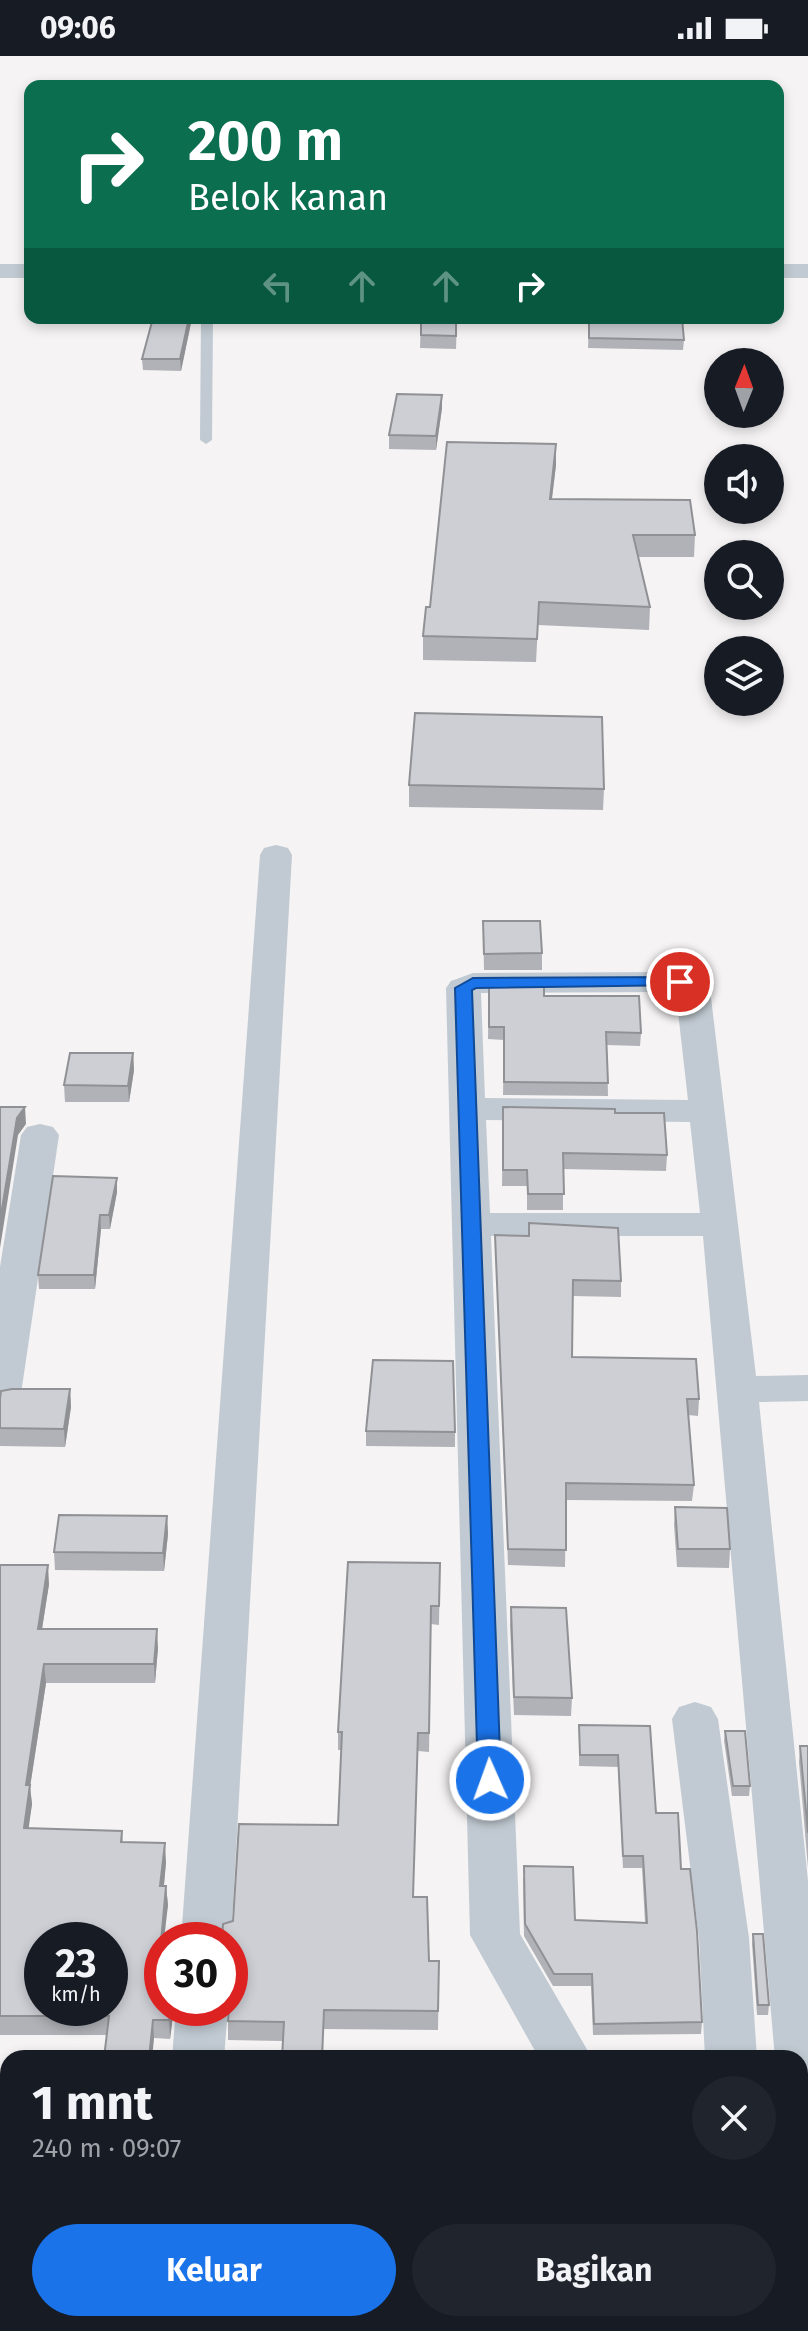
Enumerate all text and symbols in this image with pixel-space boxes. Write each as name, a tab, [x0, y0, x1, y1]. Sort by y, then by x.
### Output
text: 09:06	[40, 10, 116, 46]
text: 200 m	[188, 108, 343, 175]
icon: right	[56, 112, 160, 216]
text: Belok kanan	[188, 176, 388, 220]
icon: left	[256, 264, 300, 308]
icon: ahead	[340, 264, 384, 308]
icon: ahead	[424, 264, 468, 308]
icon: right	[508, 264, 552, 308]
north arrow	[704, 348, 784, 428]
map controls	[704, 348, 784, 716]
button: sound	[704, 444, 784, 524]
button: search	[704, 540, 784, 620]
button: layers	[704, 636, 784, 716]
pin	[646, 948, 714, 1016]
icon: arrive	[658, 960, 702, 1004]
position arrow	[448, 1738, 532, 1822]
speed limit sign: 30	[144, 1922, 248, 2026]
text: 23	[55, 1940, 97, 1988]
text: km/h	[51, 1982, 101, 2006]
text: 1 mnt	[32, 2074, 152, 2132]
button: close	[692, 2076, 776, 2160]
text: 240 m · 09:07	[32, 2133, 181, 2164]
button: Keluar	[32, 2224, 396, 2316]
button: Bagikan	[412, 2224, 776, 2316]

